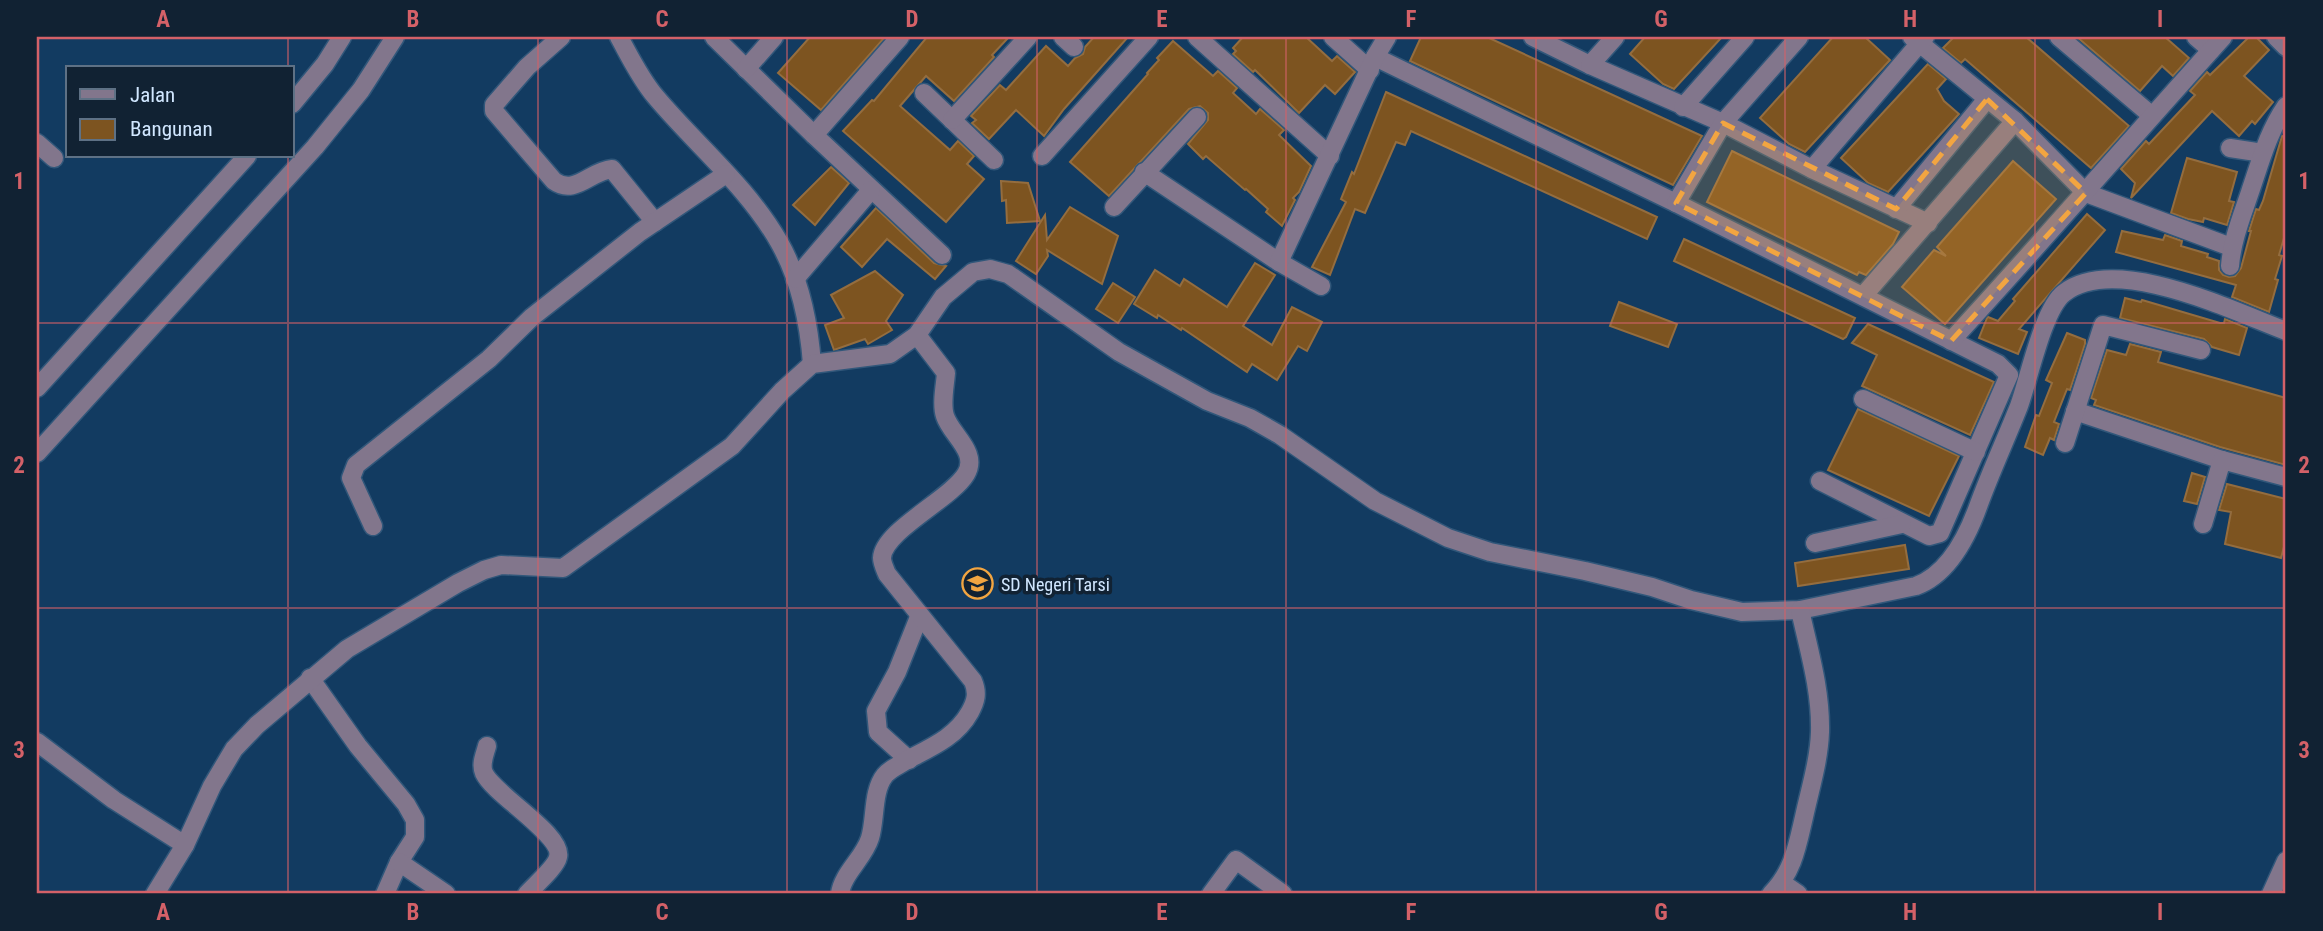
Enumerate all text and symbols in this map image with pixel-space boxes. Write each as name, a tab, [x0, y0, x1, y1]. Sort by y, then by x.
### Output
text: A	[156, 6, 170, 33]
text: B	[407, 6, 419, 33]
text: C	[655, 6, 669, 33]
text: D	[906, 6, 919, 33]
text: E	[1156, 6, 1168, 33]
text: F	[1406, 6, 1417, 33]
text: G	[1654, 6, 1668, 33]
text: H	[1903, 6, 1917, 33]
text: I	[2157, 6, 2163, 33]
legend	[66, 66, 294, 158]
text: Jalan	[130, 83, 175, 107]
text: Bangunan	[130, 117, 213, 141]
text: 1	[13, 168, 25, 195]
text: 1	[2298, 168, 2310, 195]
text: 2	[13, 452, 25, 479]
text: 2	[2298, 452, 2310, 479]
school or university icon: SD Negeri Tarsi	[961, 567, 995, 601]
place label: SD Negeri Tarsi	[1001, 574, 1110, 595]
text: 3	[13, 737, 25, 764]
text: 3	[2298, 737, 2310, 764]
text: A	[156, 899, 170, 926]
text: B	[407, 899, 419, 926]
text: C	[655, 899, 669, 926]
text: D	[906, 899, 919, 926]
text: E	[1156, 899, 1168, 926]
text: F	[1406, 899, 1417, 926]
text: G	[1654, 899, 1668, 926]
text: H	[1903, 899, 1917, 926]
text: I	[2157, 899, 2163, 926]

